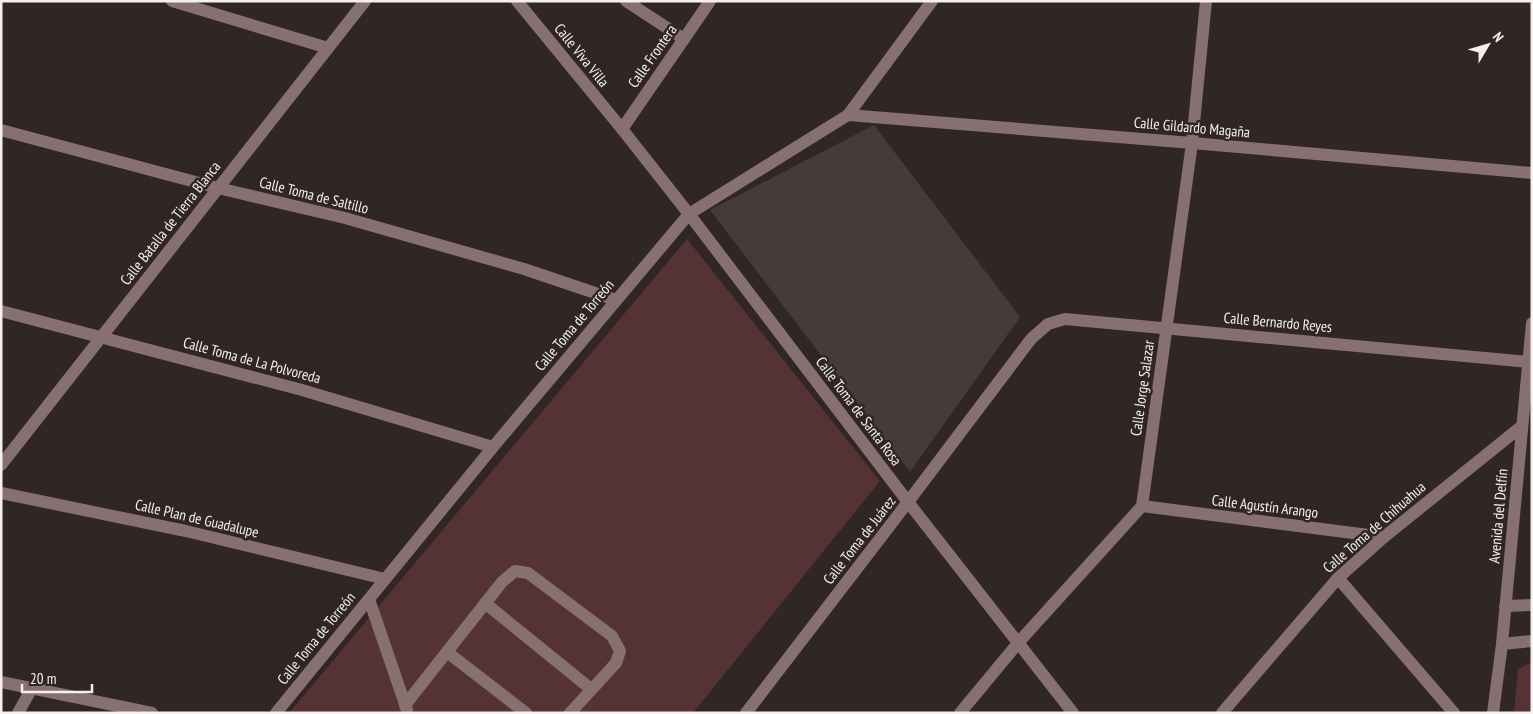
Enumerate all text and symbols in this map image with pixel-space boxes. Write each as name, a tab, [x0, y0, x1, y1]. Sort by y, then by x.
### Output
street label: Calle Viva Villa	[550, 19, 614, 91]
north arrow	[1463, 20, 1513, 70]
street label: Calle Frontera	[623, 21, 681, 91]
text: N	[1489, 28, 1508, 46]
street label: Calle Gildardo Magaña	[1133, 112, 1251, 142]
street label: Calle Batalla de Tierra Blanca	[116, 157, 224, 289]
street label: Calle Toma de Saltillo	[257, 172, 371, 218]
street label: Calle Toma de Torreón	[530, 275, 618, 375]
street label: Calle Bernardo Reyes	[1223, 308, 1333, 336]
street label: Calle Toma de La Polvoreda	[181, 332, 323, 388]
street label: Calle Jorge Salazar	[1126, 338, 1158, 437]
street label: Calle Toma de Santa Rosa	[812, 353, 906, 469]
street label: Avenida del Delfín	[1484, 468, 1512, 564]
street label: Calle Toma de Chihuahua	[1319, 477, 1429, 577]
street label: Calle Agustín Arango	[1211, 490, 1319, 522]
street label: Calle Toma de Juárez	[819, 492, 899, 588]
street label: Calle Plan de Guadalupe	[133, 495, 261, 541]
street label: Calle Toma de Torreón	[273, 588, 359, 688]
scale bar	[22, 662, 92, 694]
text: 20 m	[30, 669, 56, 688]

